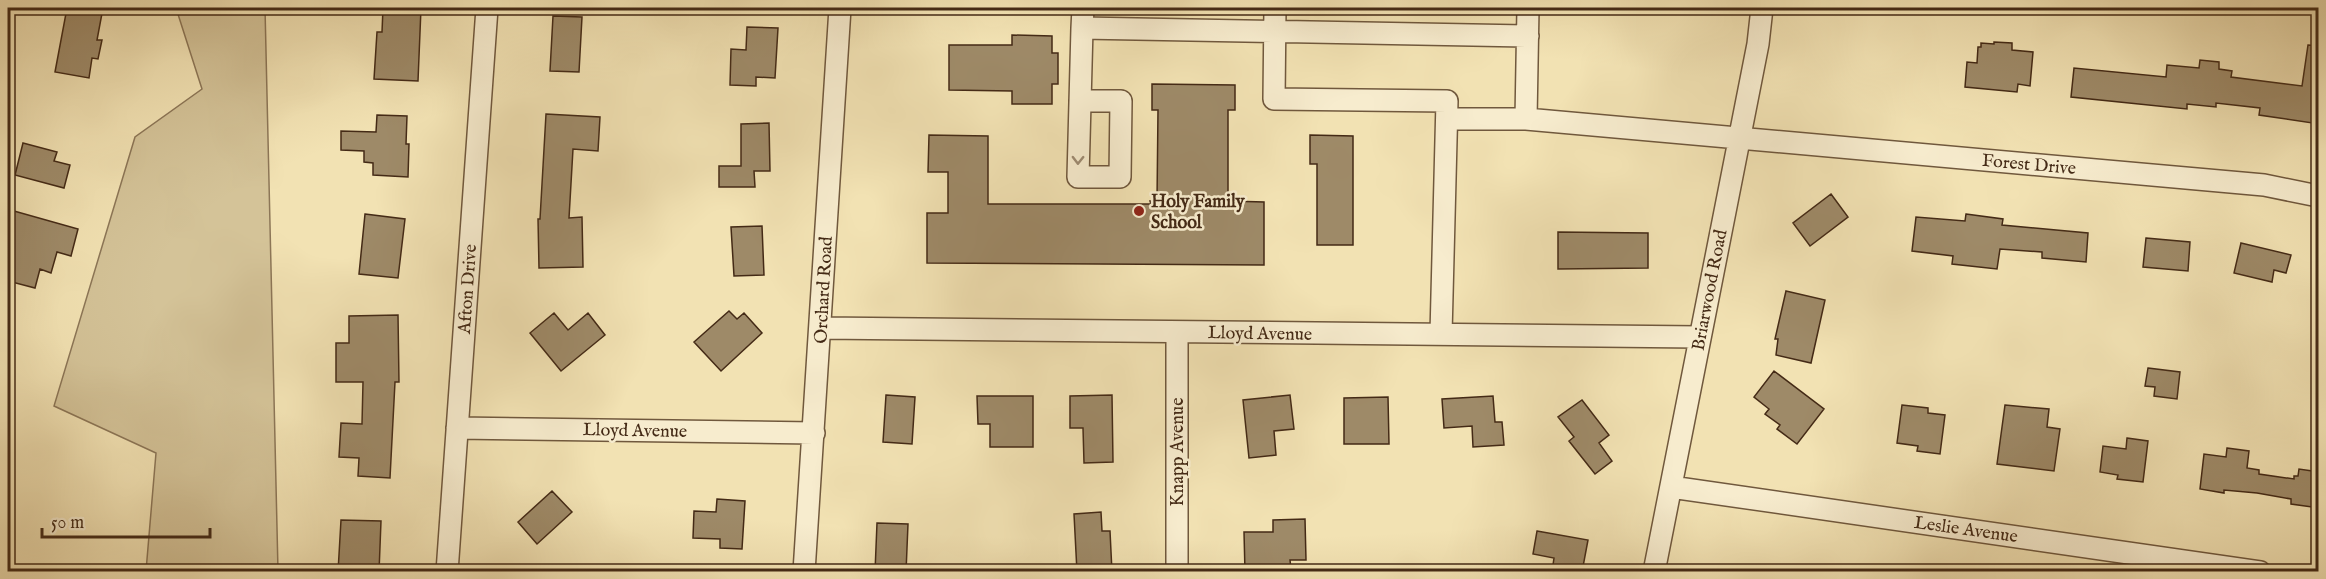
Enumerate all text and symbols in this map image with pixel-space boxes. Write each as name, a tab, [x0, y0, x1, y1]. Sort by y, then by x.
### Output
street label: Forest Drive	[1981, 150, 2077, 181]
one-way arrow	[1072, 155, 1084, 164]
place label: Holy Family School	[1151, 191, 1246, 235]
marker: Holy Family School	[1132, 204, 1146, 218]
street label: Briarwood Road	[1687, 227, 1734, 353]
street label: Orchard Road	[810, 235, 839, 344]
street label: Afton Drive	[454, 243, 483, 336]
street label: Lloyd Avenue	[1208, 322, 1312, 347]
street label: Knapp Avenue	[1167, 398, 1190, 506]
street label: Lloyd Avenue	[583, 419, 687, 444]
scale bar	[42, 501, 210, 539]
text: 50 m	[51, 512, 84, 535]
street label: Leslie Avenue	[1912, 512, 2019, 549]

